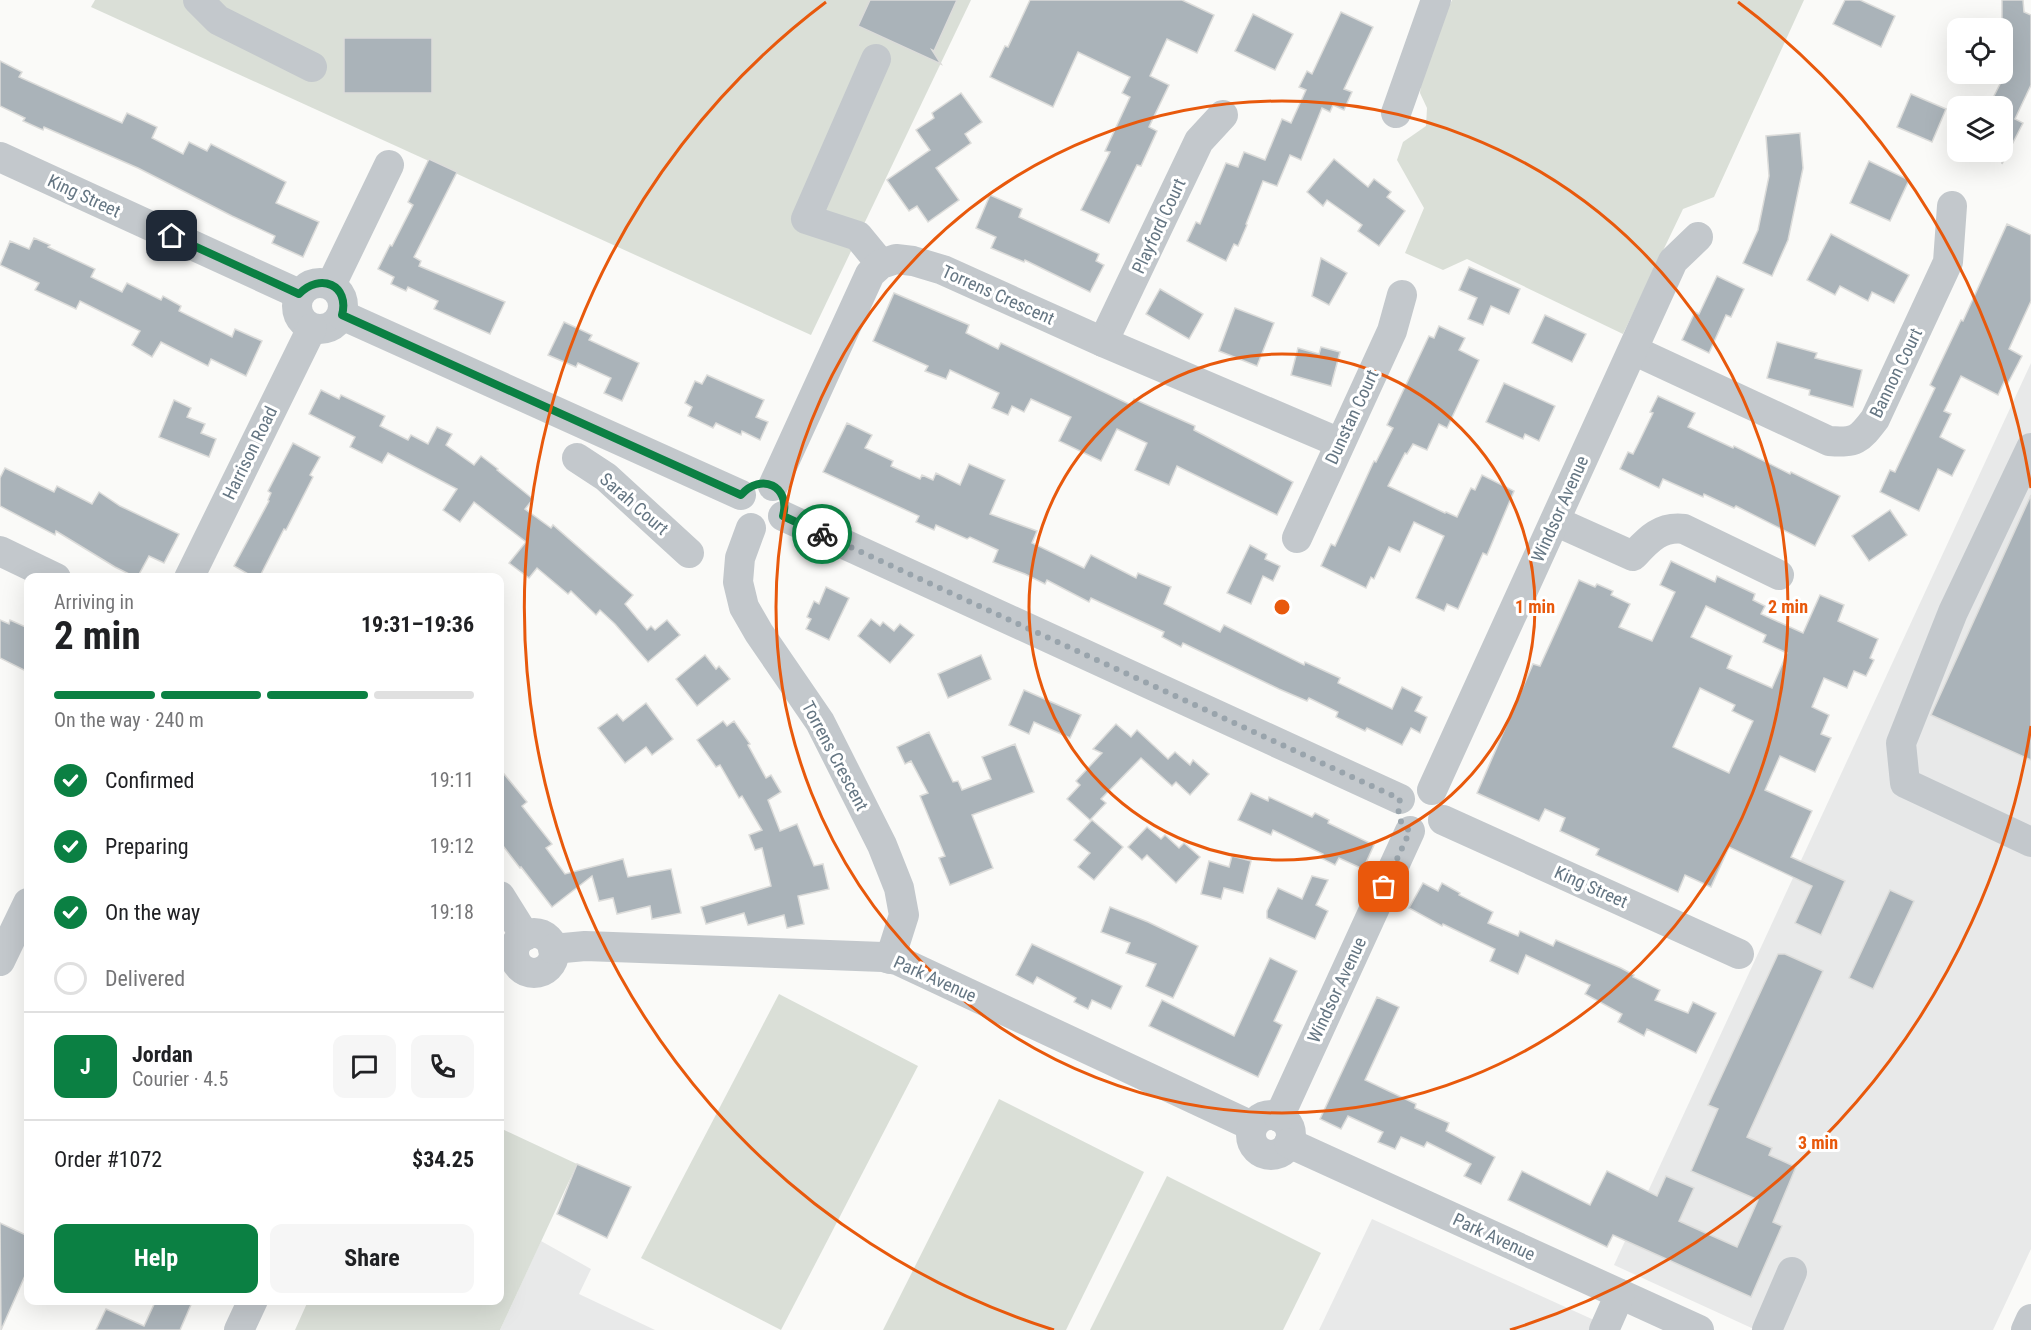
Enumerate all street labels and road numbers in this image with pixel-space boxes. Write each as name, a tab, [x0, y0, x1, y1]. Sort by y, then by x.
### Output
street label: King Street	[44, 170, 124, 222]
street label: Playford Court	[1127, 175, 1190, 277]
street label: Torrens Crescent	[939, 260, 1058, 329]
street label: Bannon Court	[1865, 325, 1926, 421]
street label: Dunstan Court	[1320, 366, 1383, 467]
street label: Harrison Road	[218, 403, 281, 503]
street label: Windsor Avenue	[1527, 452, 1592, 565]
street label: Sarah Court	[596, 468, 673, 539]
street label: Torrens Crescent	[798, 698, 873, 814]
street label: King Street	[1551, 861, 1631, 912]
street label: Windsor Avenue	[1303, 934, 1370, 1046]
street label: Park Avenue	[891, 951, 980, 1006]
street label: Park Avenue	[1450, 1208, 1539, 1265]

